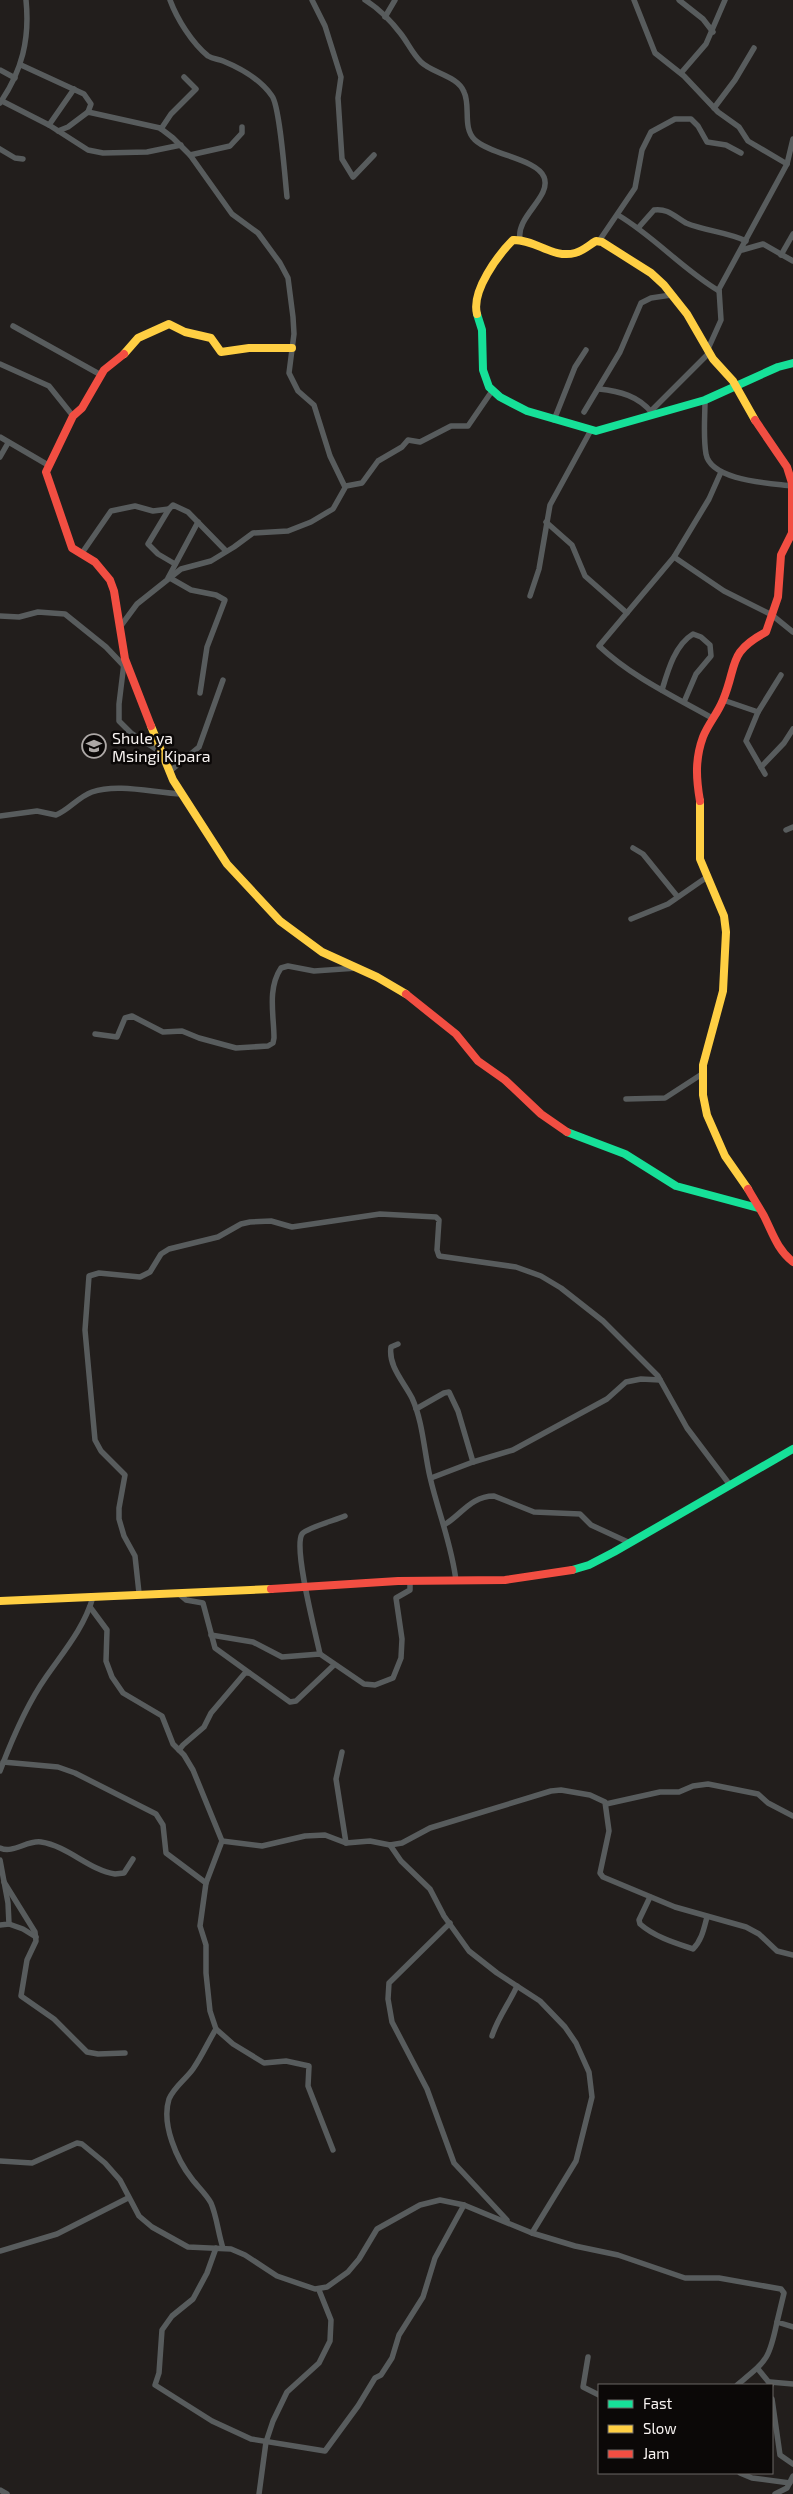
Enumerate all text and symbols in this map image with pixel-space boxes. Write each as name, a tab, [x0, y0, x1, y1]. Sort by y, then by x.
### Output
place label: Shule ya Msingi Kipara	[112, 728, 211, 765]
school or university icon: Shule ya Msingi Kipara	[81, 733, 107, 759]
legend	[598, 2384, 773, 2474]
text: Fast	[643, 2394, 673, 2412]
text: Slow	[643, 2419, 677, 2437]
text: Jam	[643, 2444, 669, 2462]

